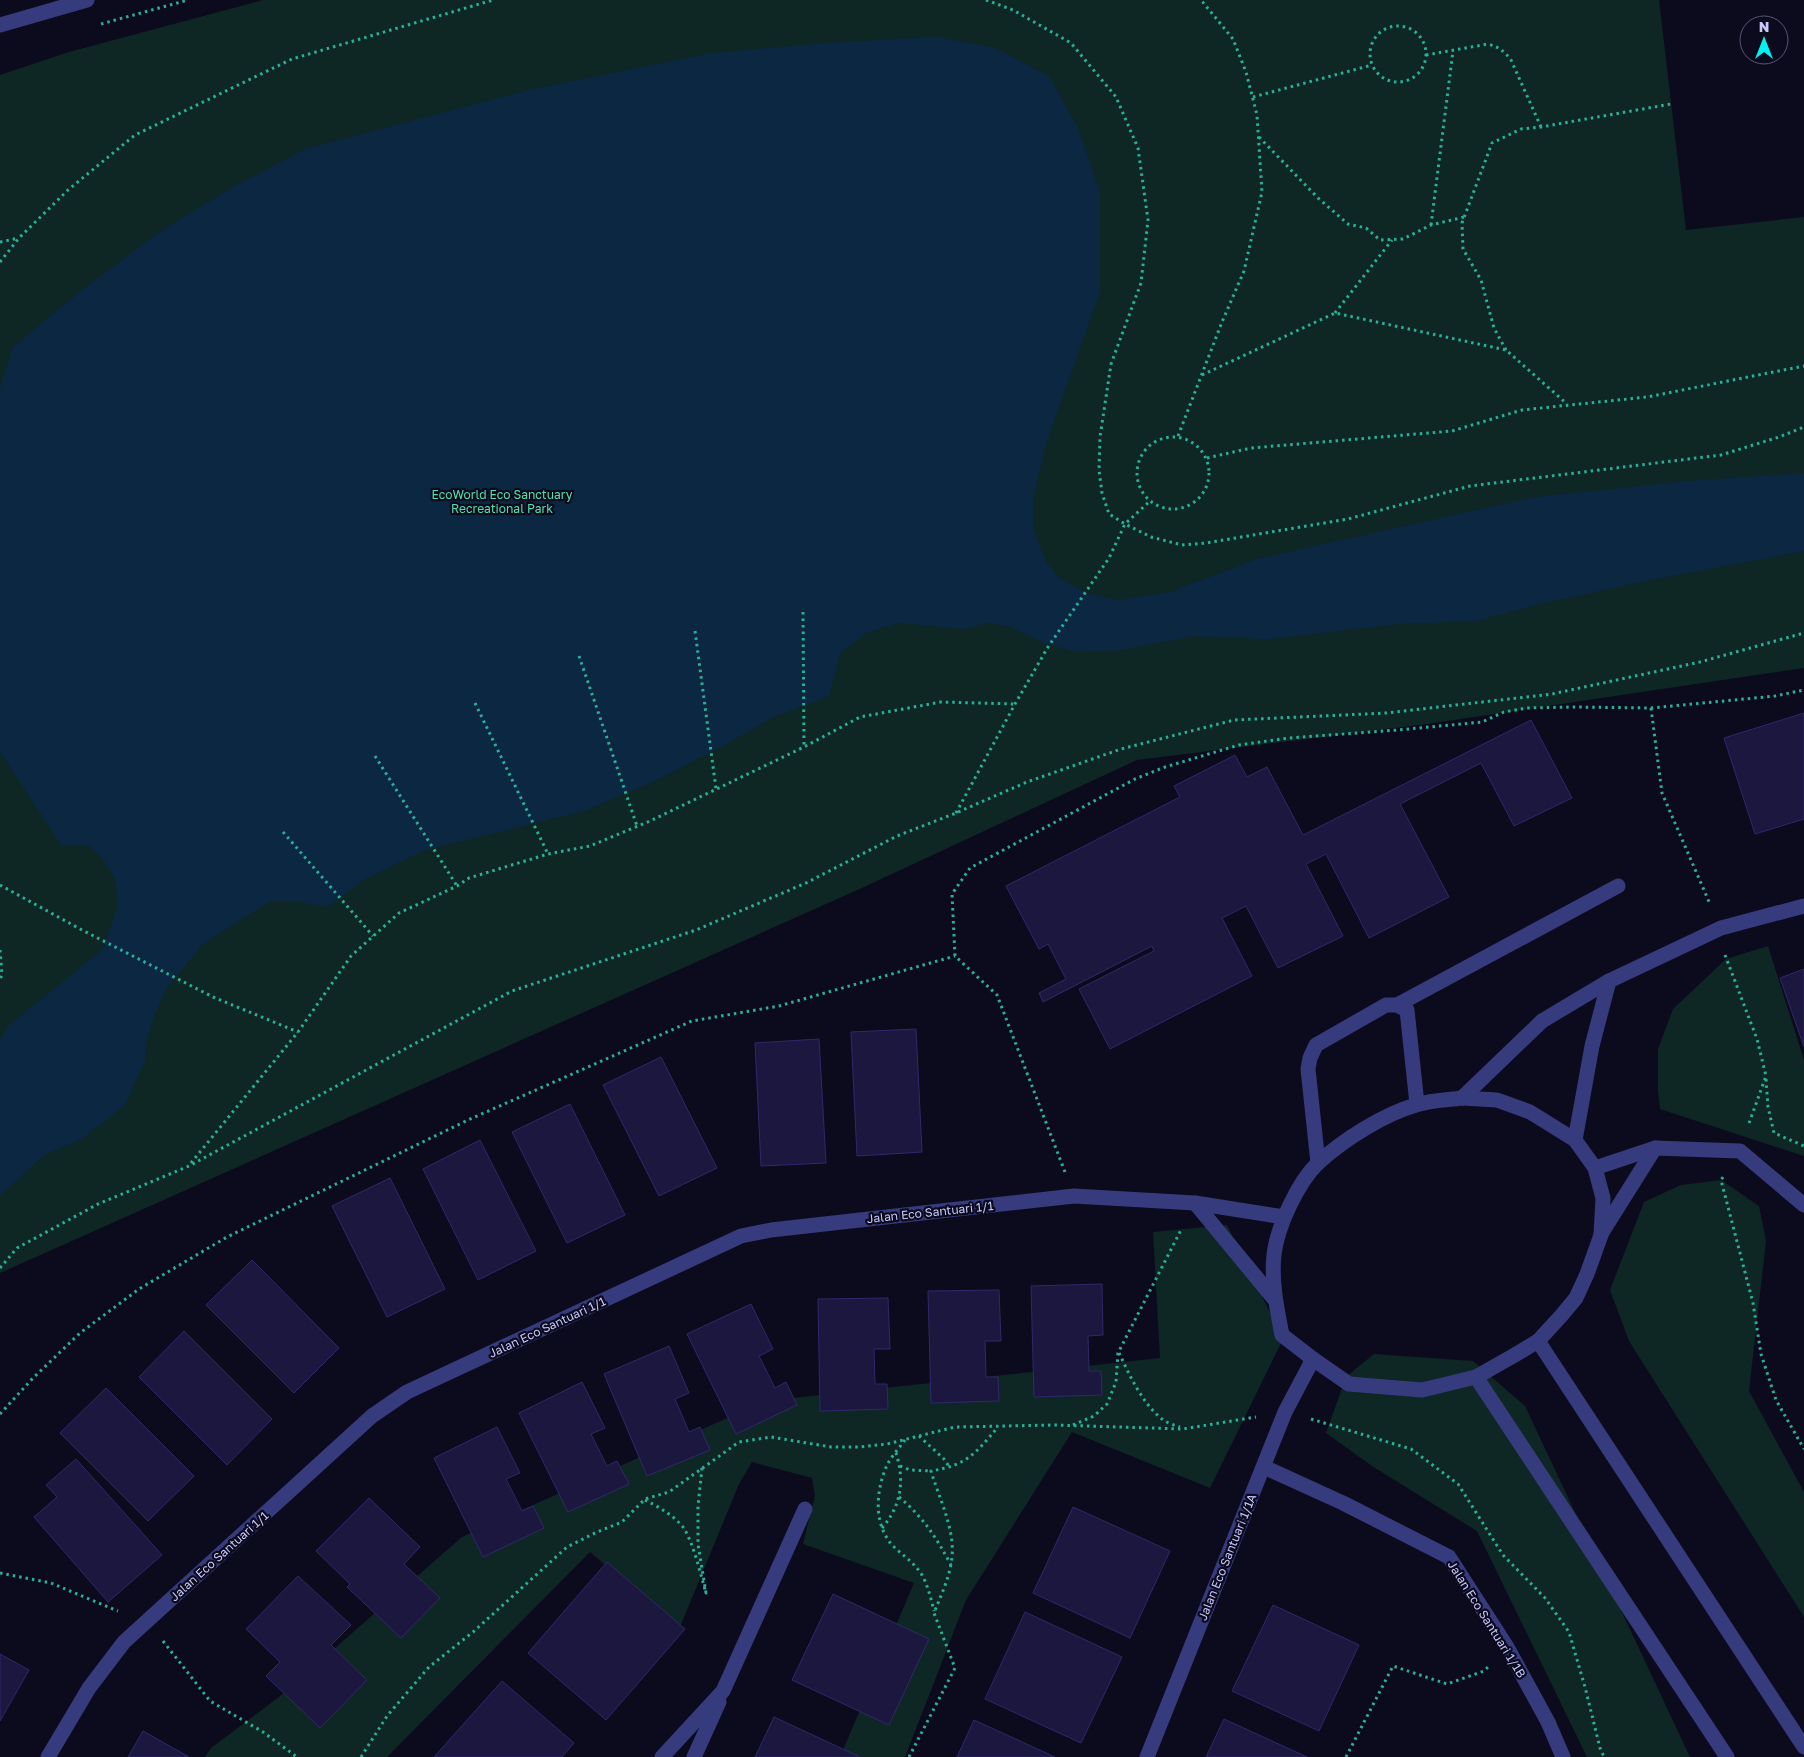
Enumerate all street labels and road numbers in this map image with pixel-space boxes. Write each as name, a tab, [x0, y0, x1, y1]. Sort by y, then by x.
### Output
street label: Jalan Eco Santuari 1/1	[866, 1198, 994, 1226]
street label: Jalan Eco Santuari 1/1	[486, 1293, 608, 1361]
street label: Jalan Eco Santuari 1/1A	[1195, 1491, 1259, 1623]
street label: Jalan Eco Santuari 1/1	[167, 1508, 271, 1604]
street label: Jalan Eco Santuari 1/1B	[1445, 1558, 1529, 1680]

